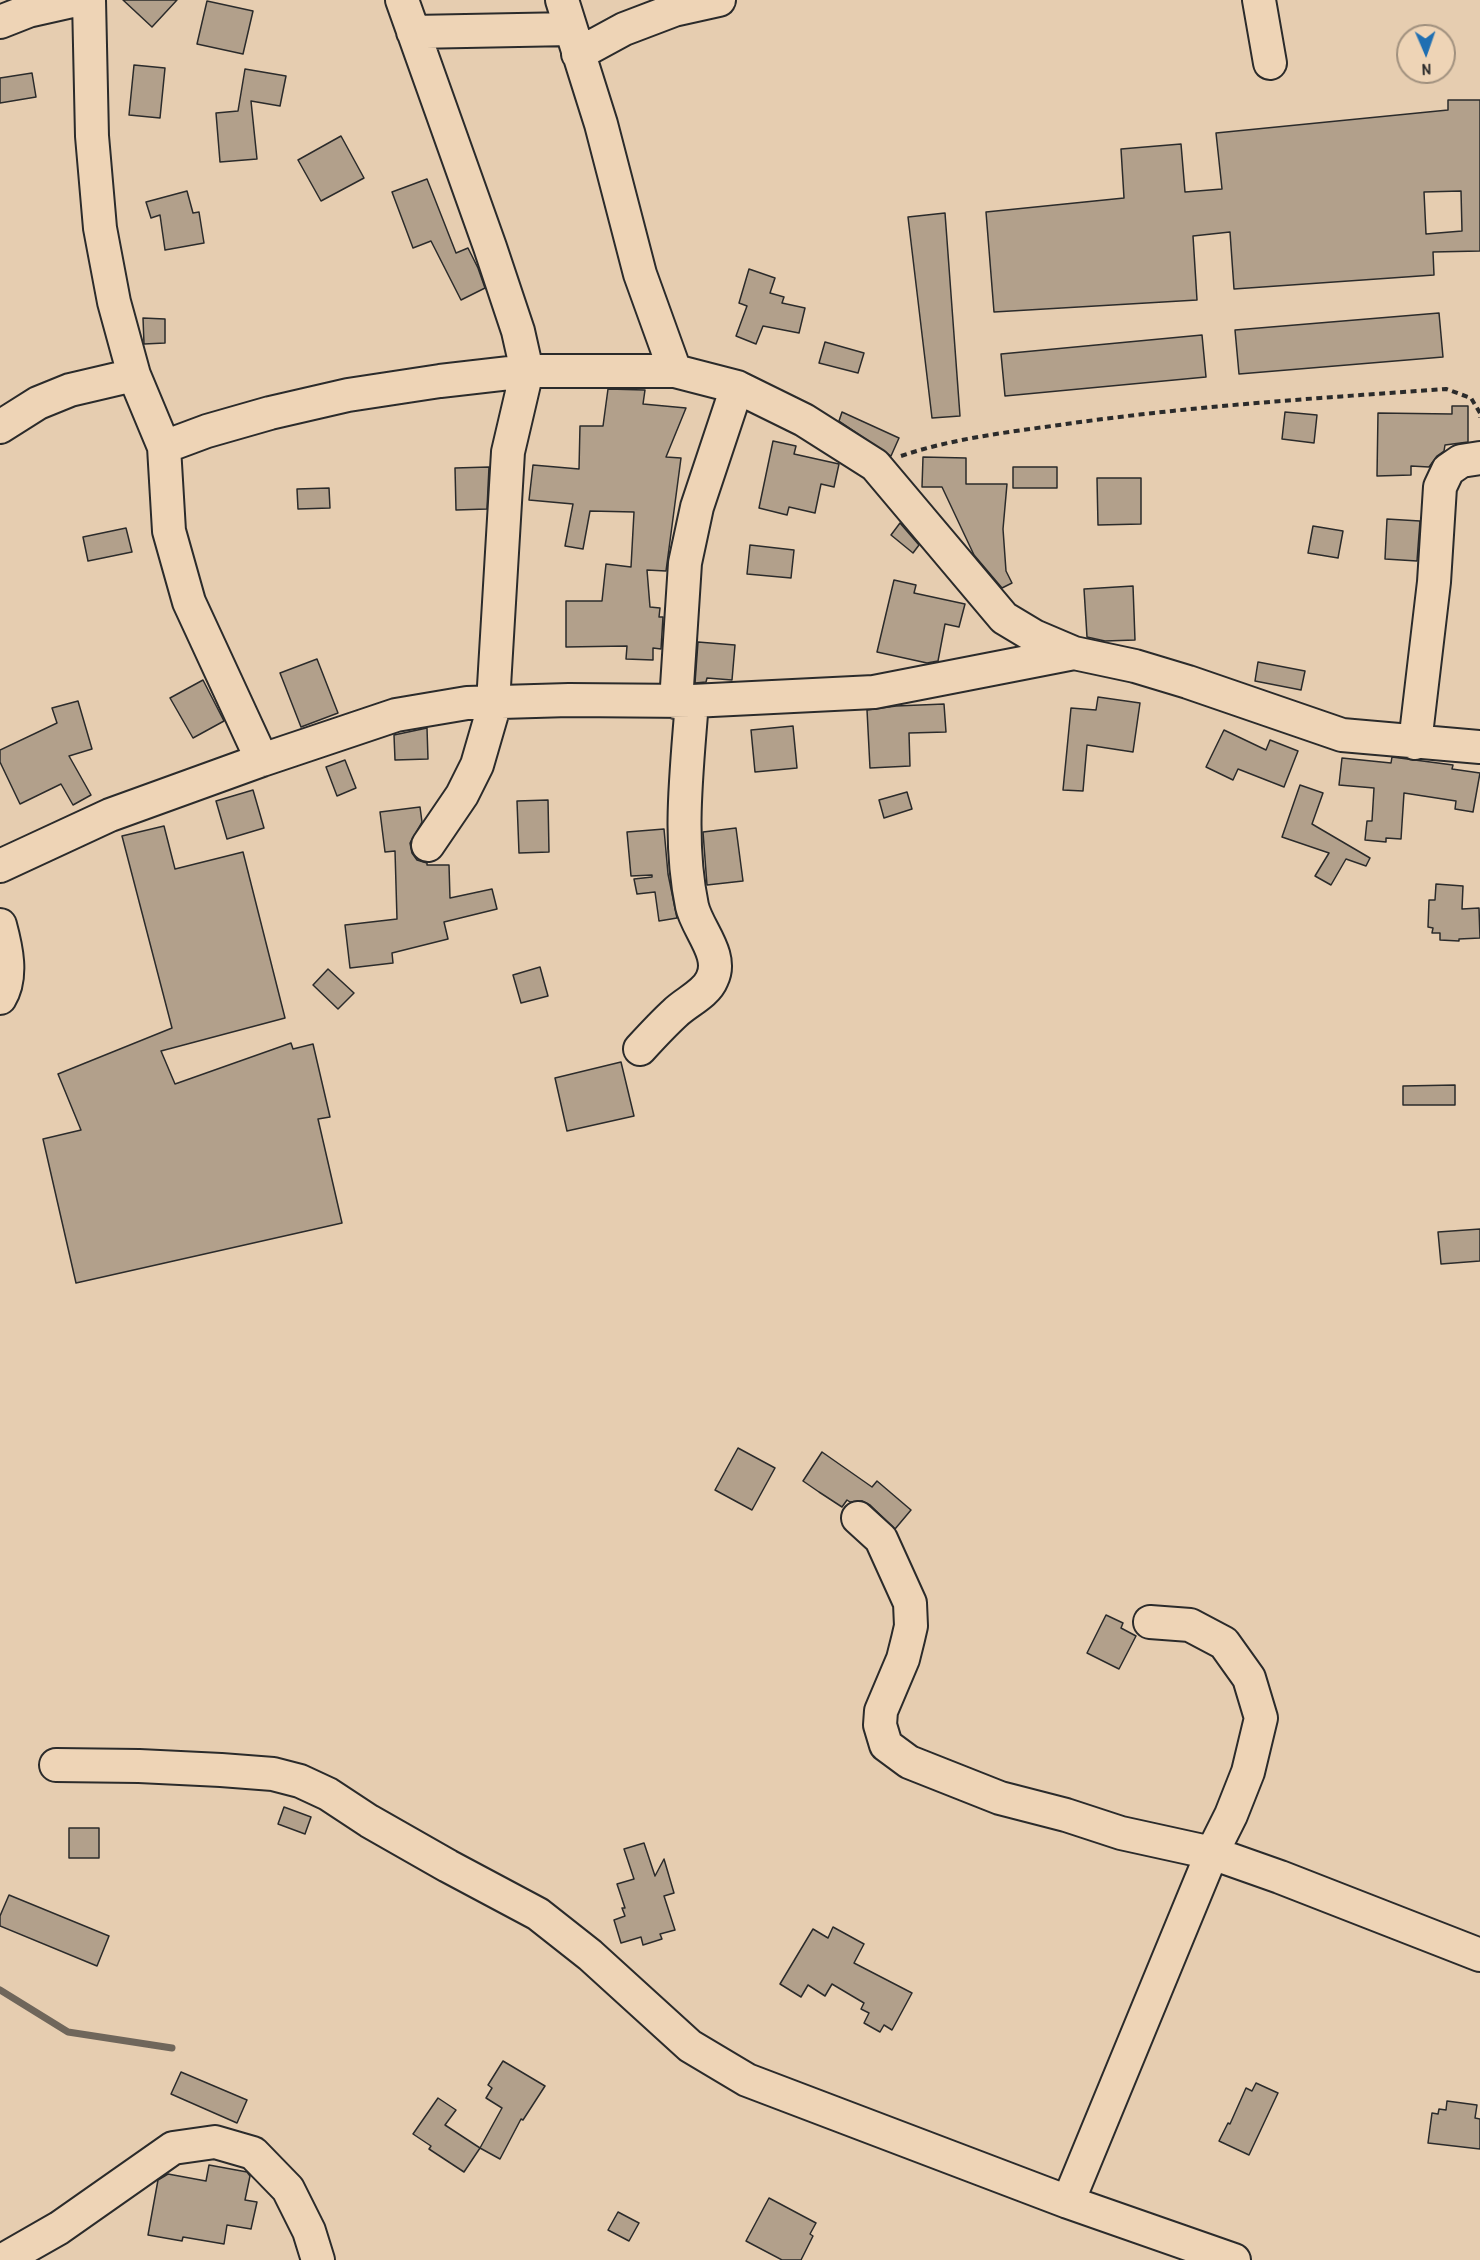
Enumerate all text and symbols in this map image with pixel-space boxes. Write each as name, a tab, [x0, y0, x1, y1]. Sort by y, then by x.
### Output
north arrow	[1396, 24, 1456, 84]
text: N	[1422, 59, 1431, 81]

